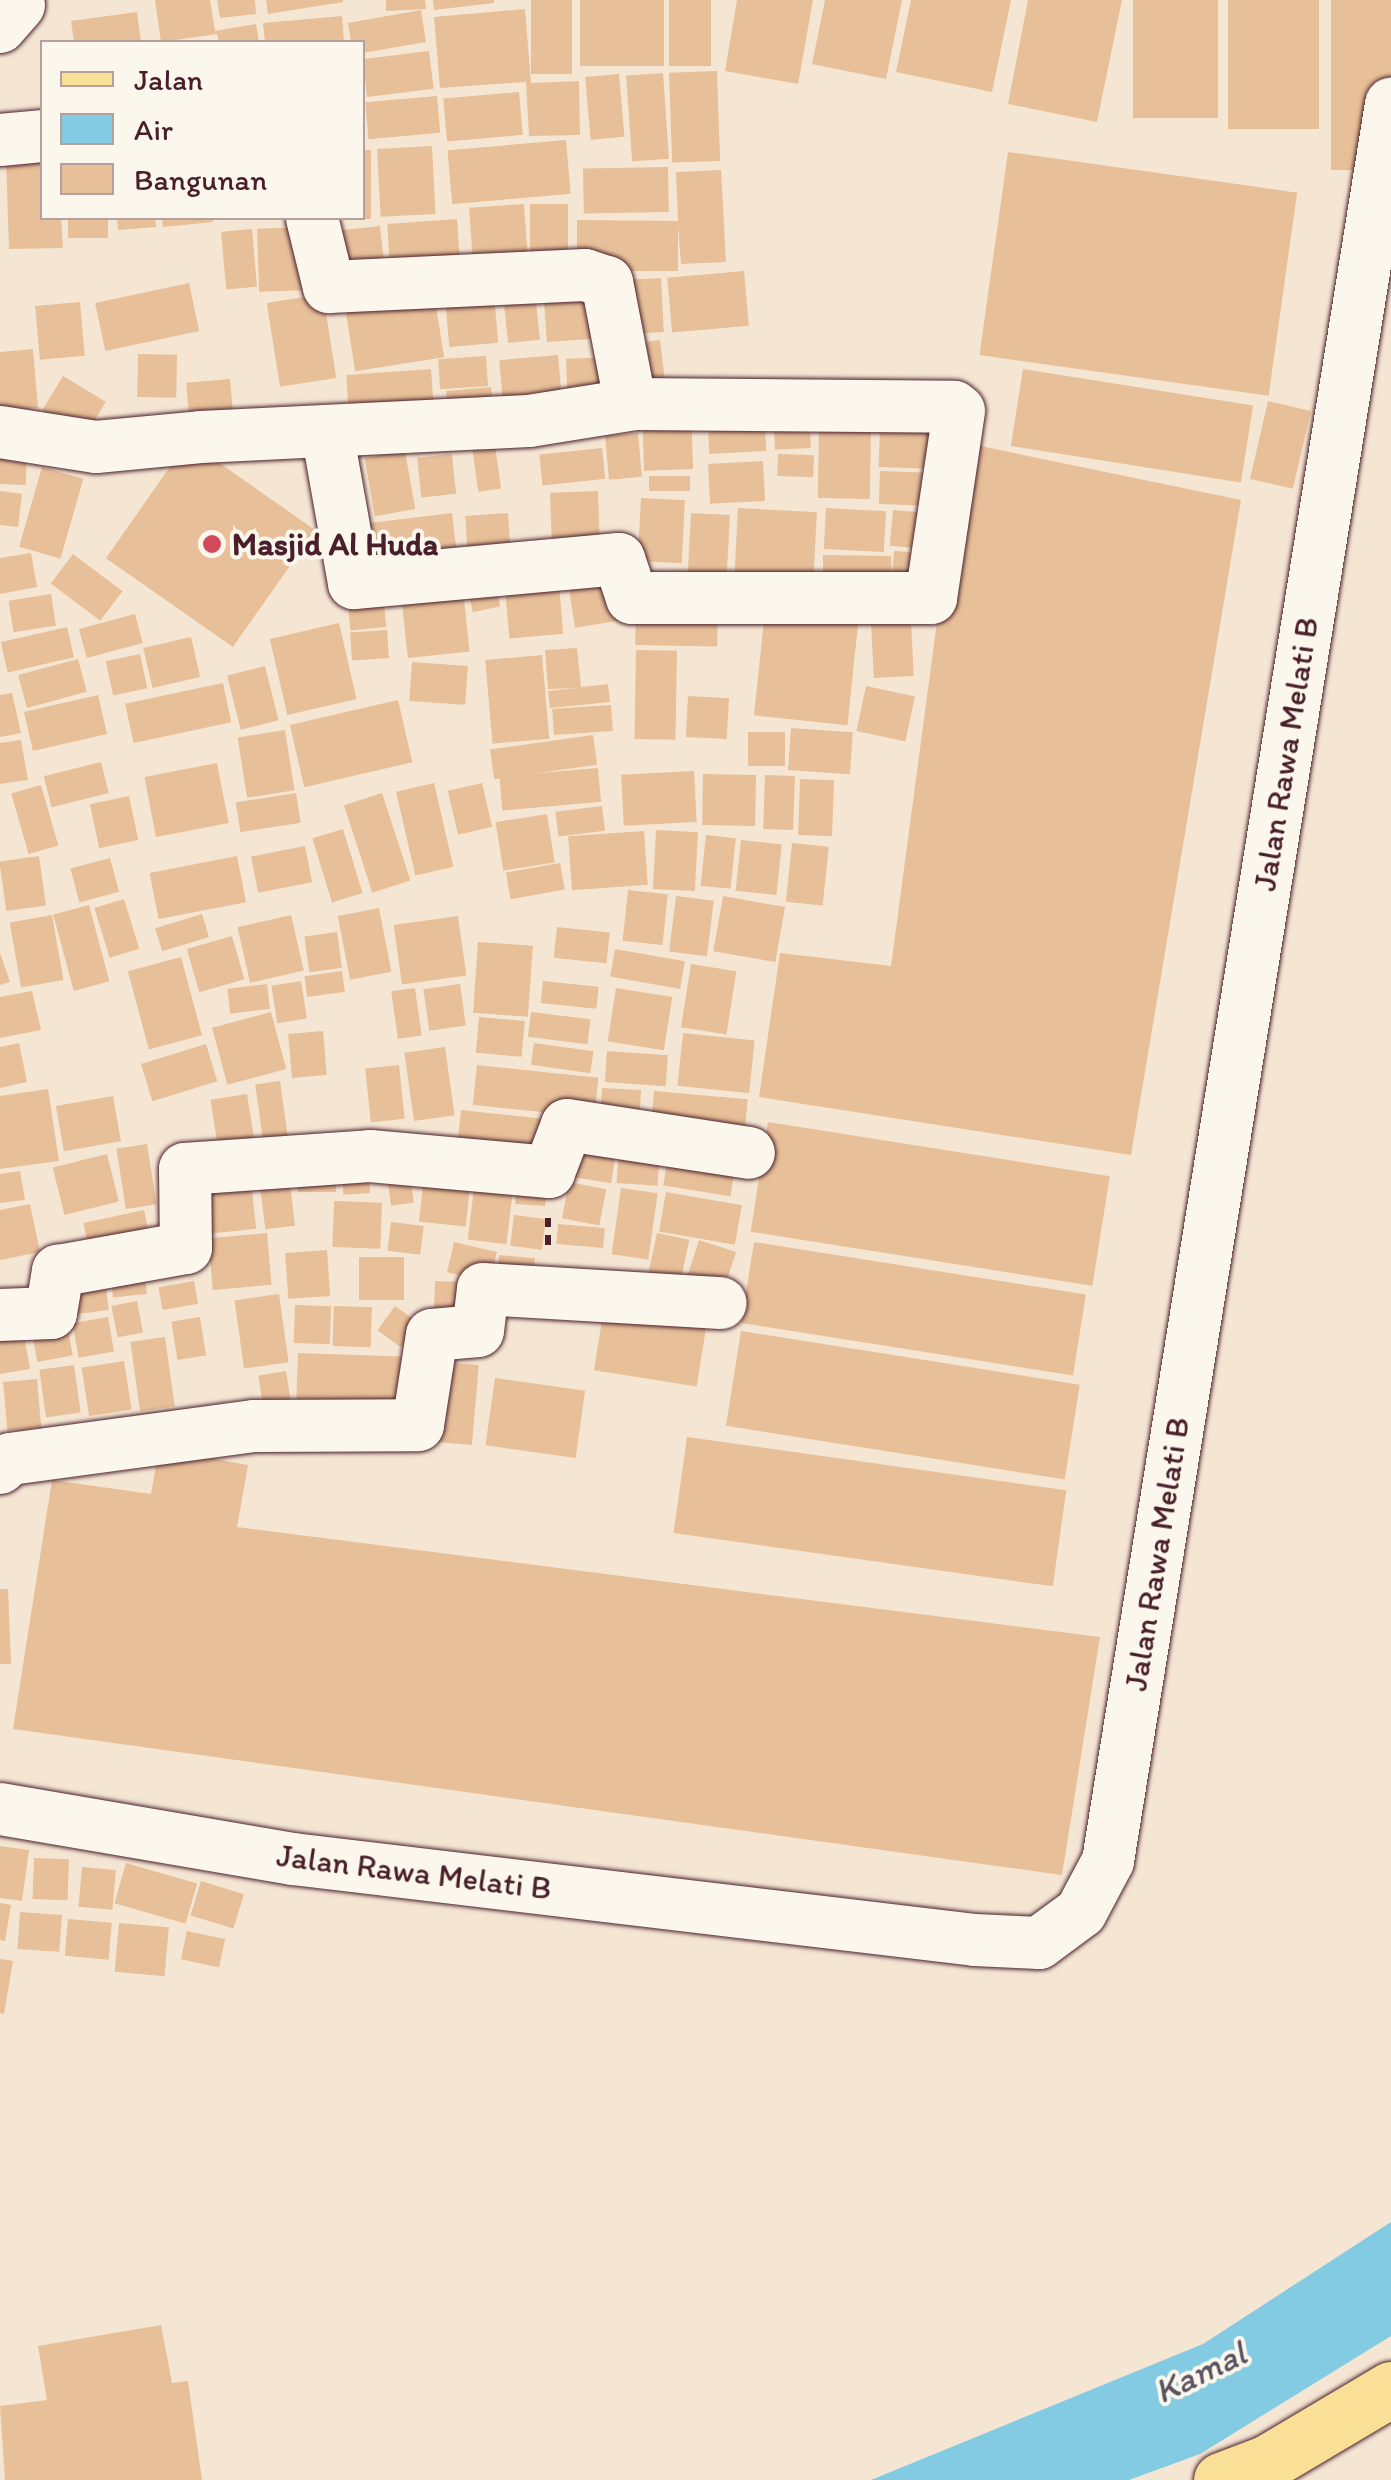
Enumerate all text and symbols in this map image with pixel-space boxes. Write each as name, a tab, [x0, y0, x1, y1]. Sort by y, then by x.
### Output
legend	[40, 40, 365, 220]
text: Jalan	[134, 61, 203, 98]
text: Air	[134, 111, 173, 148]
text: Bangunan	[134, 161, 267, 198]
place label: Masjid Al Huda	[232, 525, 439, 563]
marker: Masjid Al Huda	[201, 533, 223, 555]
street label: Jalan Rawa Melati B	[1246, 615, 1326, 893]
street label: Jalan Rawa Melati B	[1117, 1415, 1197, 1693]
street label: Jalan Rawa Melati B	[275, 1836, 553, 1908]
water label: Kamal	[1147, 2332, 1253, 2412]

